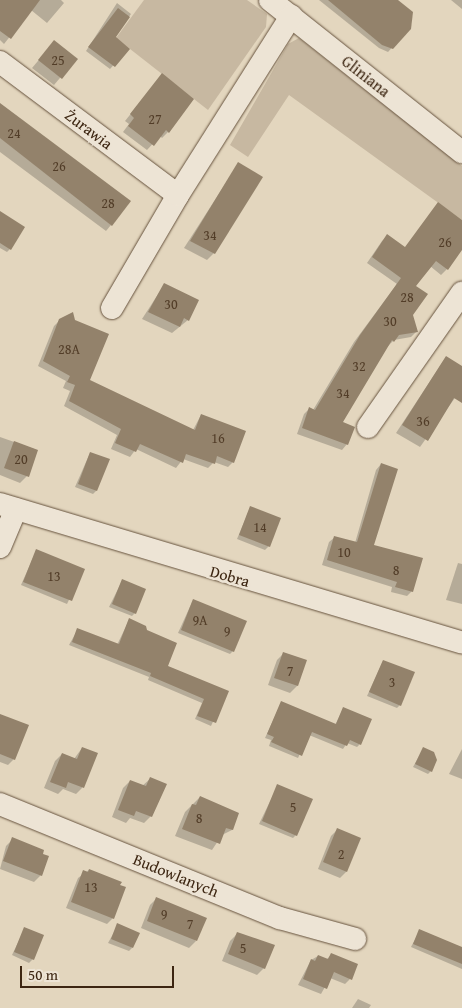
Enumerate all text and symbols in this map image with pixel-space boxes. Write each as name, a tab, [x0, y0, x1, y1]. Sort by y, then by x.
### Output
street label: Gliniana	[338, 51, 394, 101]
house number: 25	[51, 52, 65, 68]
street label: Żurawia	[62, 105, 116, 153]
house number: 27	[148, 111, 162, 127]
house number: 24	[7, 125, 21, 141]
house number: 26	[52, 158, 66, 174]
house number: 28	[101, 195, 115, 211]
house number: 34	[203, 227, 217, 243]
house number: 26	[438, 234, 452, 250]
house number: 28	[400, 289, 414, 305]
house number: 30	[164, 296, 178, 312]
house number: 30	[383, 313, 397, 329]
house number: 28A	[58, 341, 80, 357]
house number: 32	[352, 358, 366, 374]
house number: 34	[336, 385, 350, 401]
house number: 36	[416, 413, 430, 429]
house number: 16	[211, 430, 225, 446]
house number: 20	[14, 451, 28, 467]
house number: 14	[253, 519, 267, 535]
house number: 10	[337, 544, 351, 560]
street label: Dobra	[208, 561, 252, 591]
house number: 8	[393, 562, 399, 578]
house number: 13	[47, 568, 61, 584]
house number: 9A	[192, 612, 208, 628]
house number: 9	[224, 623, 230, 639]
house number: 7	[287, 663, 293, 679]
house number: 3	[389, 674, 395, 690]
house number: 5	[290, 799, 296, 815]
house number: 8	[196, 810, 202, 826]
house number: 2	[338, 846, 344, 862]
street label: Budowlanych	[130, 849, 222, 901]
house number: 13	[84, 879, 98, 895]
house number: 9	[161, 906, 167, 922]
house number: 7	[187, 916, 193, 932]
house number: 5	[240, 940, 246, 956]
scale bar	[22, 956, 176, 988]
text: 50 m	[28, 964, 58, 985]

